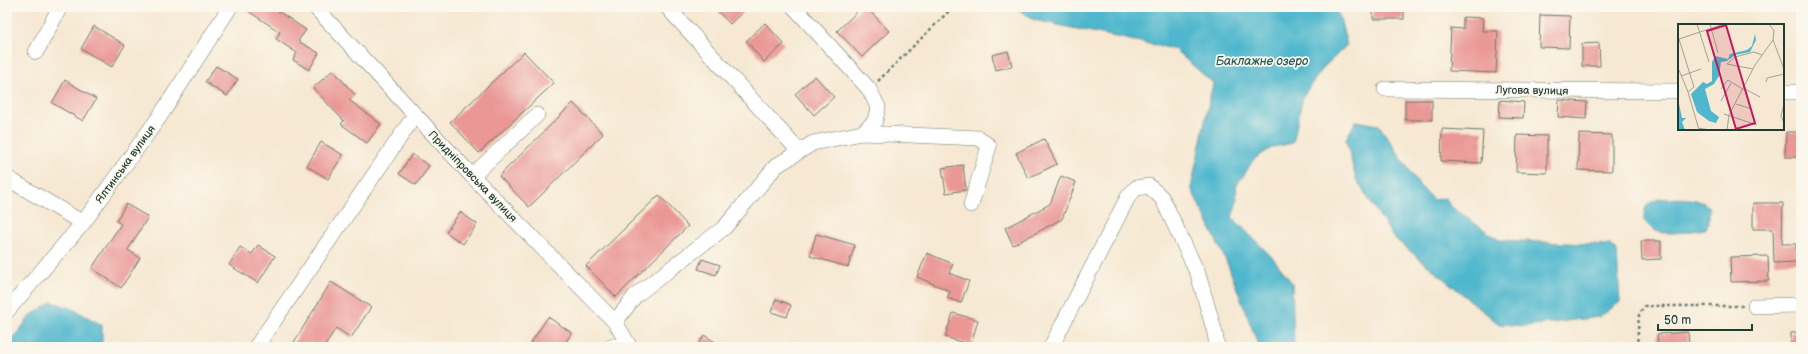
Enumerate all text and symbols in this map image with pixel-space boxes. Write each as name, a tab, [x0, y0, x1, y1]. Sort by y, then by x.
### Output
inset map	[1678, 24, 1784, 130]
water label: Баклажне озеро	[1216, 54, 1309, 69]
street label: Лугова вулиця	[1494, 83, 1569, 98]
street label: Ялтинська вулиця	[93, 123, 158, 206]
street label: Придніпровська вулиця	[426, 128, 520, 225]
scale bar	[1658, 306, 1752, 332]
text: 50 m	[1664, 313, 1691, 328]

